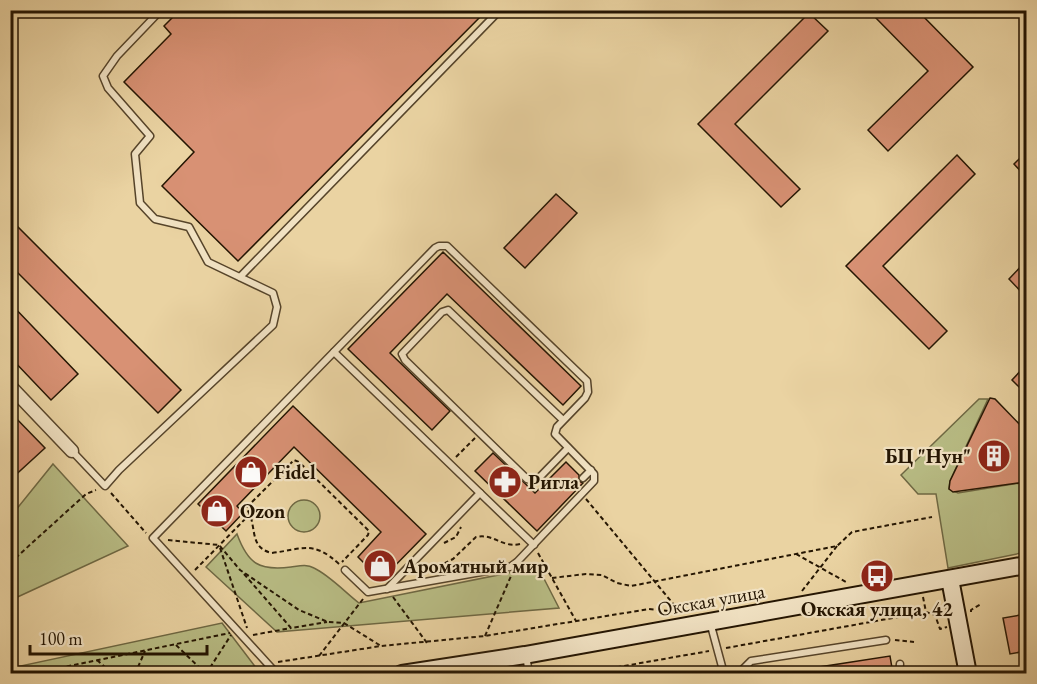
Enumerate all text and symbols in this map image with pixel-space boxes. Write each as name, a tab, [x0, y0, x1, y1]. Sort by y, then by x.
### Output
building icon: БЦ "Нун"	[976, 438, 1012, 474]
place label: БЦ "Нун"	[885, 443, 971, 469]
shop icon: Fidel	[233, 454, 269, 490]
place label: Fidel	[274, 459, 316, 485]
pharmacy icon: Ригла	[487, 464, 523, 500]
place label: Ригла	[528, 469, 579, 495]
shop icon: Ozon	[199, 493, 235, 529]
place label: Ozon	[240, 498, 285, 524]
shop icon: Ароматный мир	[362, 548, 398, 584]
place label: Ароматный мир	[402, 553, 548, 579]
bus stop icon: Окская улица, 42	[859, 558, 895, 594]
street label: Окская улица	[655, 578, 767, 622]
place label: Окская улица, 42	[801, 596, 953, 622]
scale bar	[30, 618, 207, 656]
text: 100 m	[39, 627, 83, 650]

